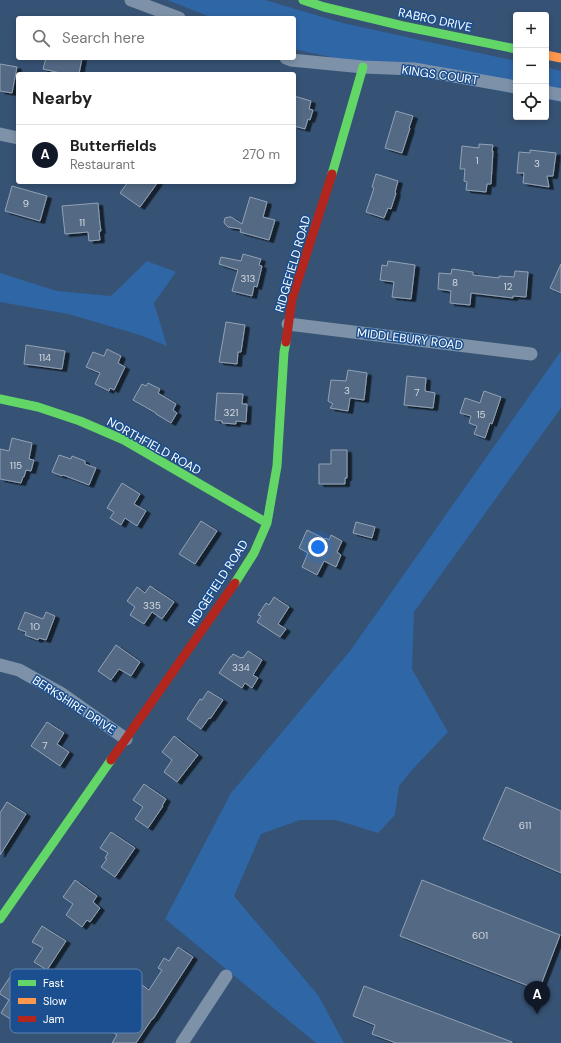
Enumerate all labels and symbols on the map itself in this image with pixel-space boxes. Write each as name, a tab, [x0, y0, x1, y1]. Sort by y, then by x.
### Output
street label: RABRO DRIVE	[397, 4, 474, 36]
street label: KINGS COURT	[401, 62, 479, 88]
house number: 1	[475, 154, 479, 167]
house number: 3	[534, 157, 540, 170]
house number: 9	[23, 197, 29, 210]
street label: RIDGEFIELD ROAD	[272, 214, 314, 314]
house number: 11	[79, 216, 85, 229]
house number: 313	[241, 272, 255, 285]
house number: 8	[452, 276, 458, 289]
house number: 12	[504, 280, 513, 293]
street label: MIDDLEBURY ROAD	[356, 325, 464, 353]
house number: 114	[39, 351, 51, 364]
house number: 3	[344, 384, 350, 397]
house number: 7	[414, 386, 420, 399]
house number: 321	[224, 406, 238, 419]
house number: 15	[476, 408, 486, 421]
street label: NORTHFIELD ROAD	[104, 413, 204, 479]
house number: 115	[10, 459, 22, 472]
street label: RIDGEFIELD ROAD	[184, 537, 252, 629]
your location	[308, 537, 328, 557]
house number: 335	[143, 599, 161, 612]
house number: 10	[30, 620, 40, 633]
house number: 334	[232, 661, 250, 674]
street label: BERKSHIRE DRIVE	[29, 672, 119, 738]
house number: 7	[42, 739, 48, 752]
house number: 611	[519, 819, 531, 832]
house number: 601	[472, 929, 488, 942]
legend	[10, 969, 142, 1033]
text: Fast	[43, 976, 64, 990]
pin: A	[524, 981, 550, 1014]
text: Slow	[43, 994, 67, 1008]
text: Jam	[43, 1012, 64, 1026]

